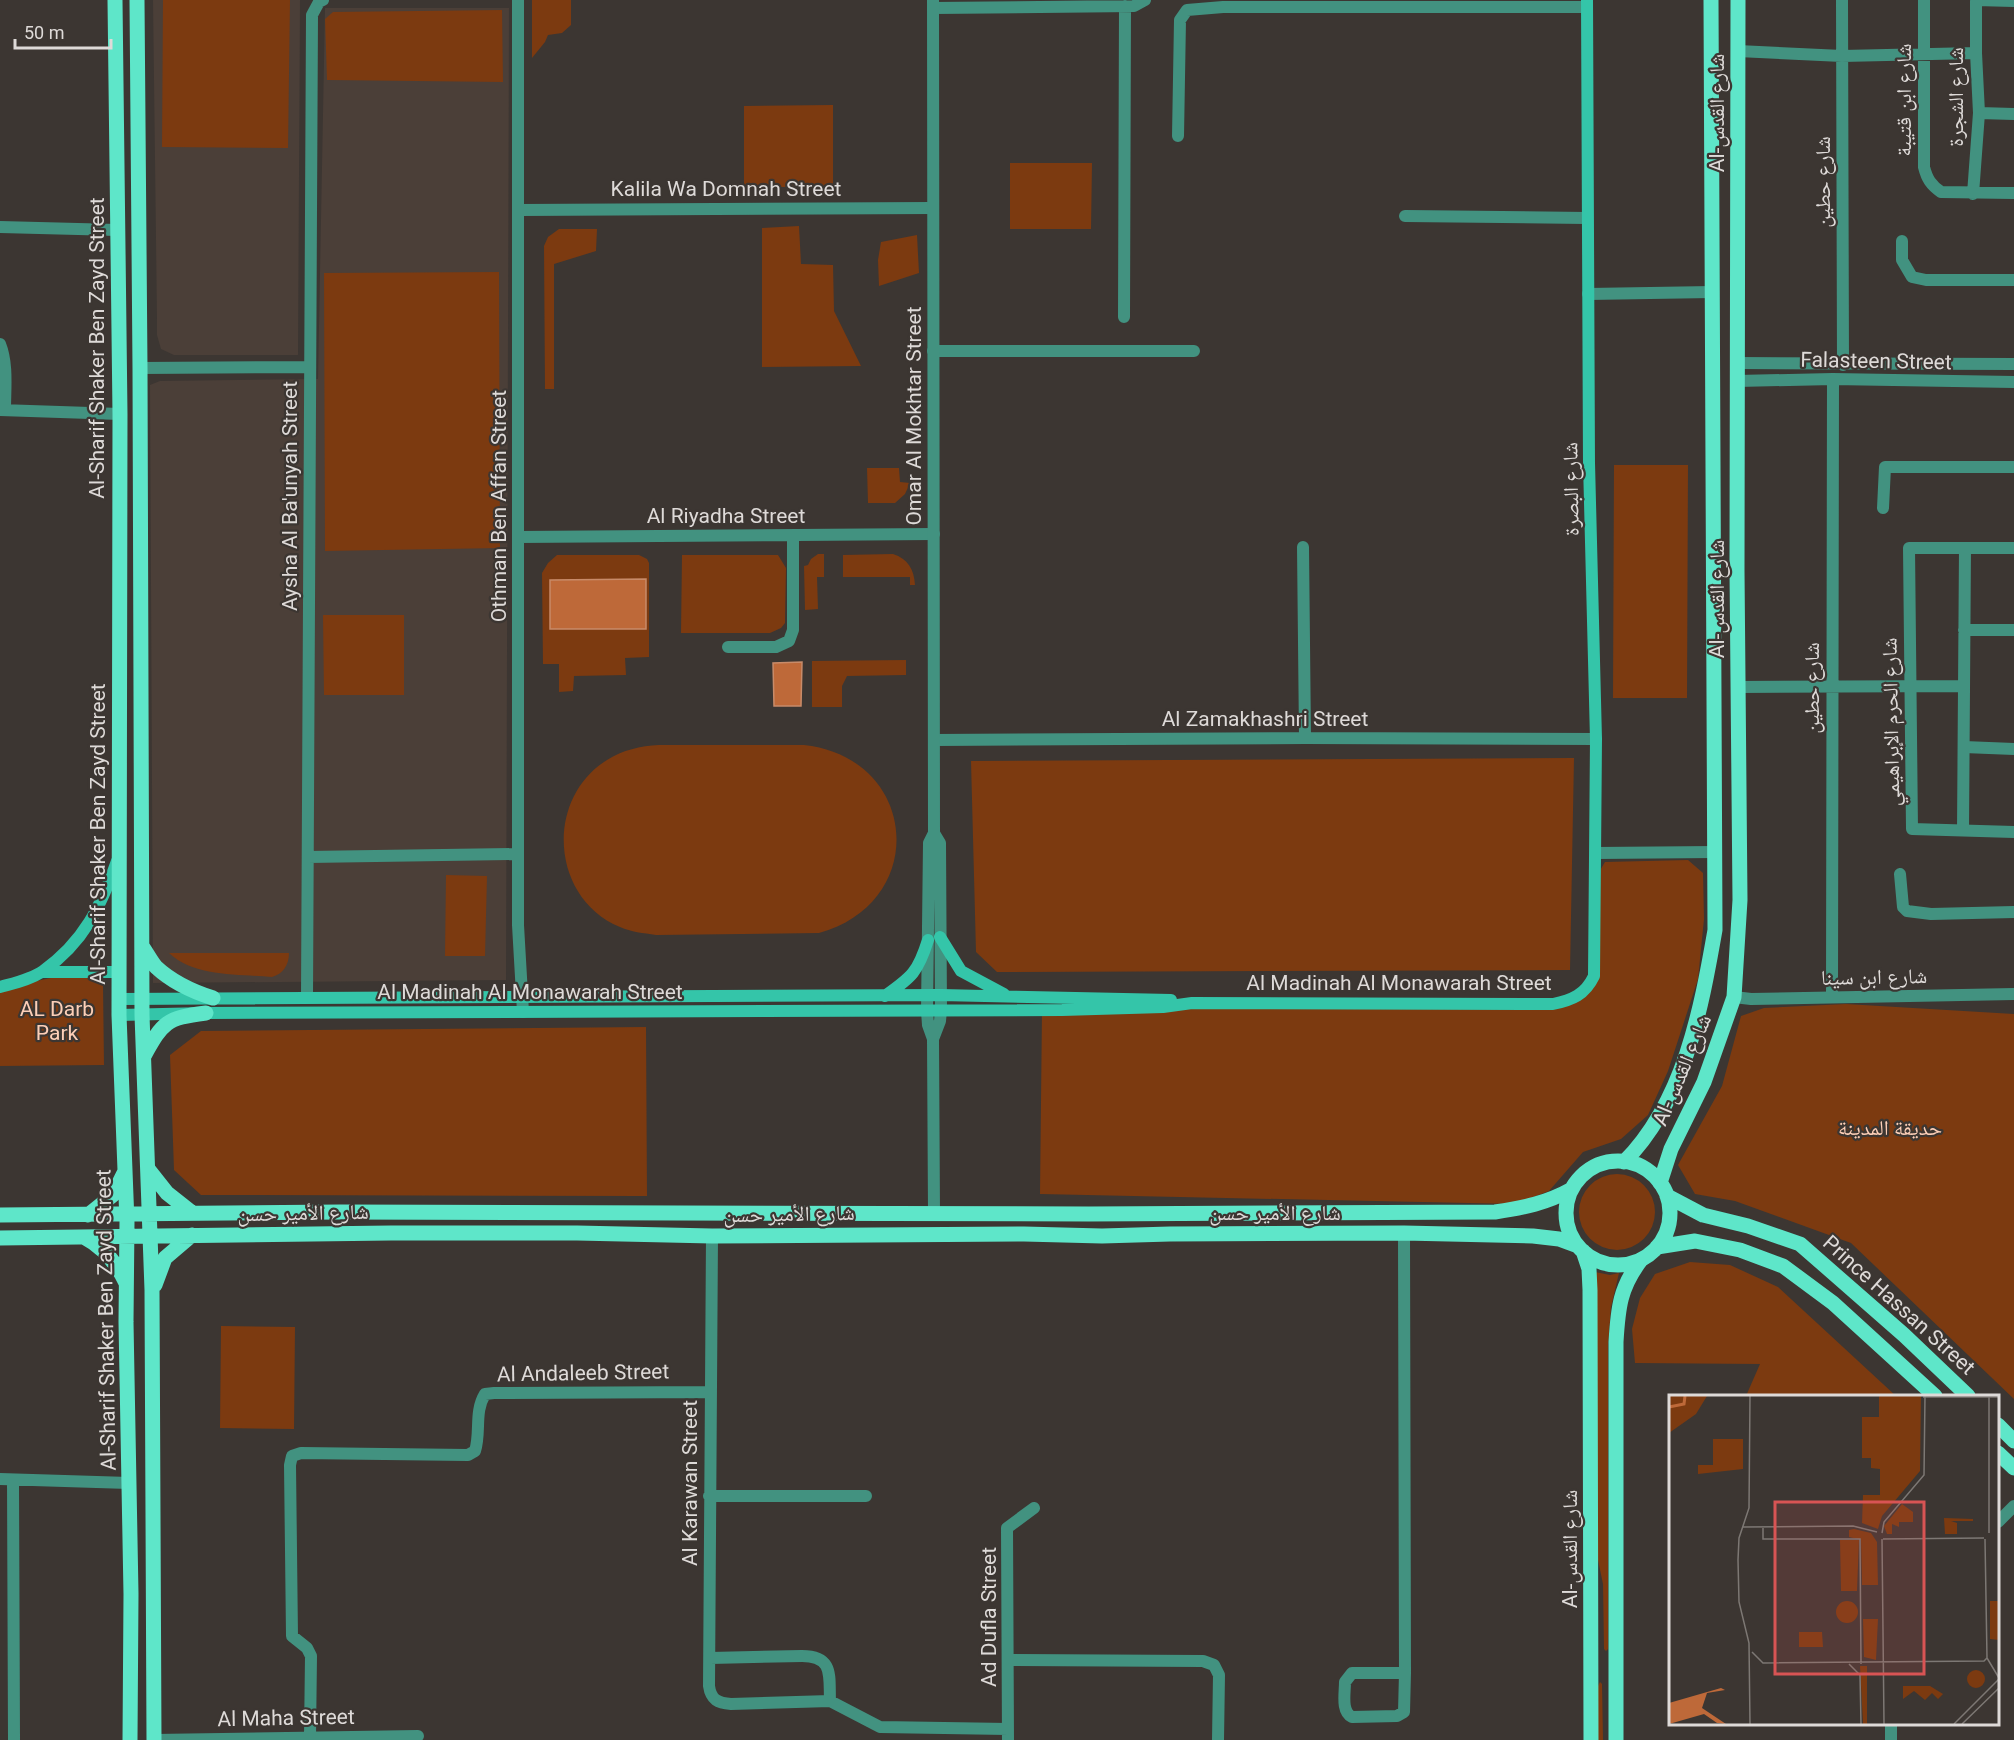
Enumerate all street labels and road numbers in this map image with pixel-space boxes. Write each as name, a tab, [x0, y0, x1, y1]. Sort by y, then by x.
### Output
street label: شارع ابن قتيبة	[1892, 44, 1917, 156]
street label: شارع الشجرة	[1944, 47, 1969, 147]
street label: Al-شارع القدس	[1705, 54, 1730, 172]
street label: شارع حطين	[1811, 136, 1836, 228]
street label: Kalila Wa Domnah Street	[611, 177, 842, 201]
street label: Al-Sharif Shaker Ben Zayd Street	[85, 197, 109, 499]
street label: Omar Al Mokhtar Street	[902, 306, 926, 526]
street label: Falasteen Street	[1800, 348, 1952, 374]
street label: Aysha Al Ba'unyah Street	[278, 381, 302, 611]
street label: Othman Ben Affan Street	[487, 390, 511, 622]
street label: شارع البصرة	[1558, 442, 1585, 536]
street label: Al Riyadha Street	[647, 504, 805, 528]
street label: Al-شارع القدس	[1705, 540, 1730, 658]
street label: شارع الحرم الإبراهيمي	[1878, 637, 1909, 807]
street label: شارع حطين	[1800, 642, 1825, 734]
street label: Al-Sharif Shaker Ben Zayd Street	[86, 683, 110, 985]
street label: Al Zamakhashri Street	[1162, 707, 1368, 731]
street label: شارع ابن سينا	[1821, 964, 1927, 991]
street label: Al Madinah Al Monawarah Street	[1246, 971, 1552, 995]
street label: Al Madinah Al Monawarah Street	[377, 980, 683, 1004]
street label: Al-شارع القدس	[1648, 1011, 1717, 1130]
street label: Al-Sharif Shaker Ben Zayd Street	[91, 1169, 121, 1471]
street label: شارع الأمير حسن	[237, 1200, 369, 1227]
street label: شارع الأمير حسن	[723, 1201, 855, 1228]
street label: شارع الأمير حسن	[1209, 1201, 1341, 1226]
street label: Prince Hassan Street	[1818, 1230, 1980, 1380]
street label: Al Andaleeb Street	[497, 1359, 670, 1387]
street label: Al Karawan Street	[678, 1400, 702, 1566]
street label: Al-شارع القدس	[1558, 1490, 1583, 1608]
street label: Ad Dufla Street	[977, 1547, 1001, 1687]
street label: Al Maha Street	[217, 1705, 355, 1731]

